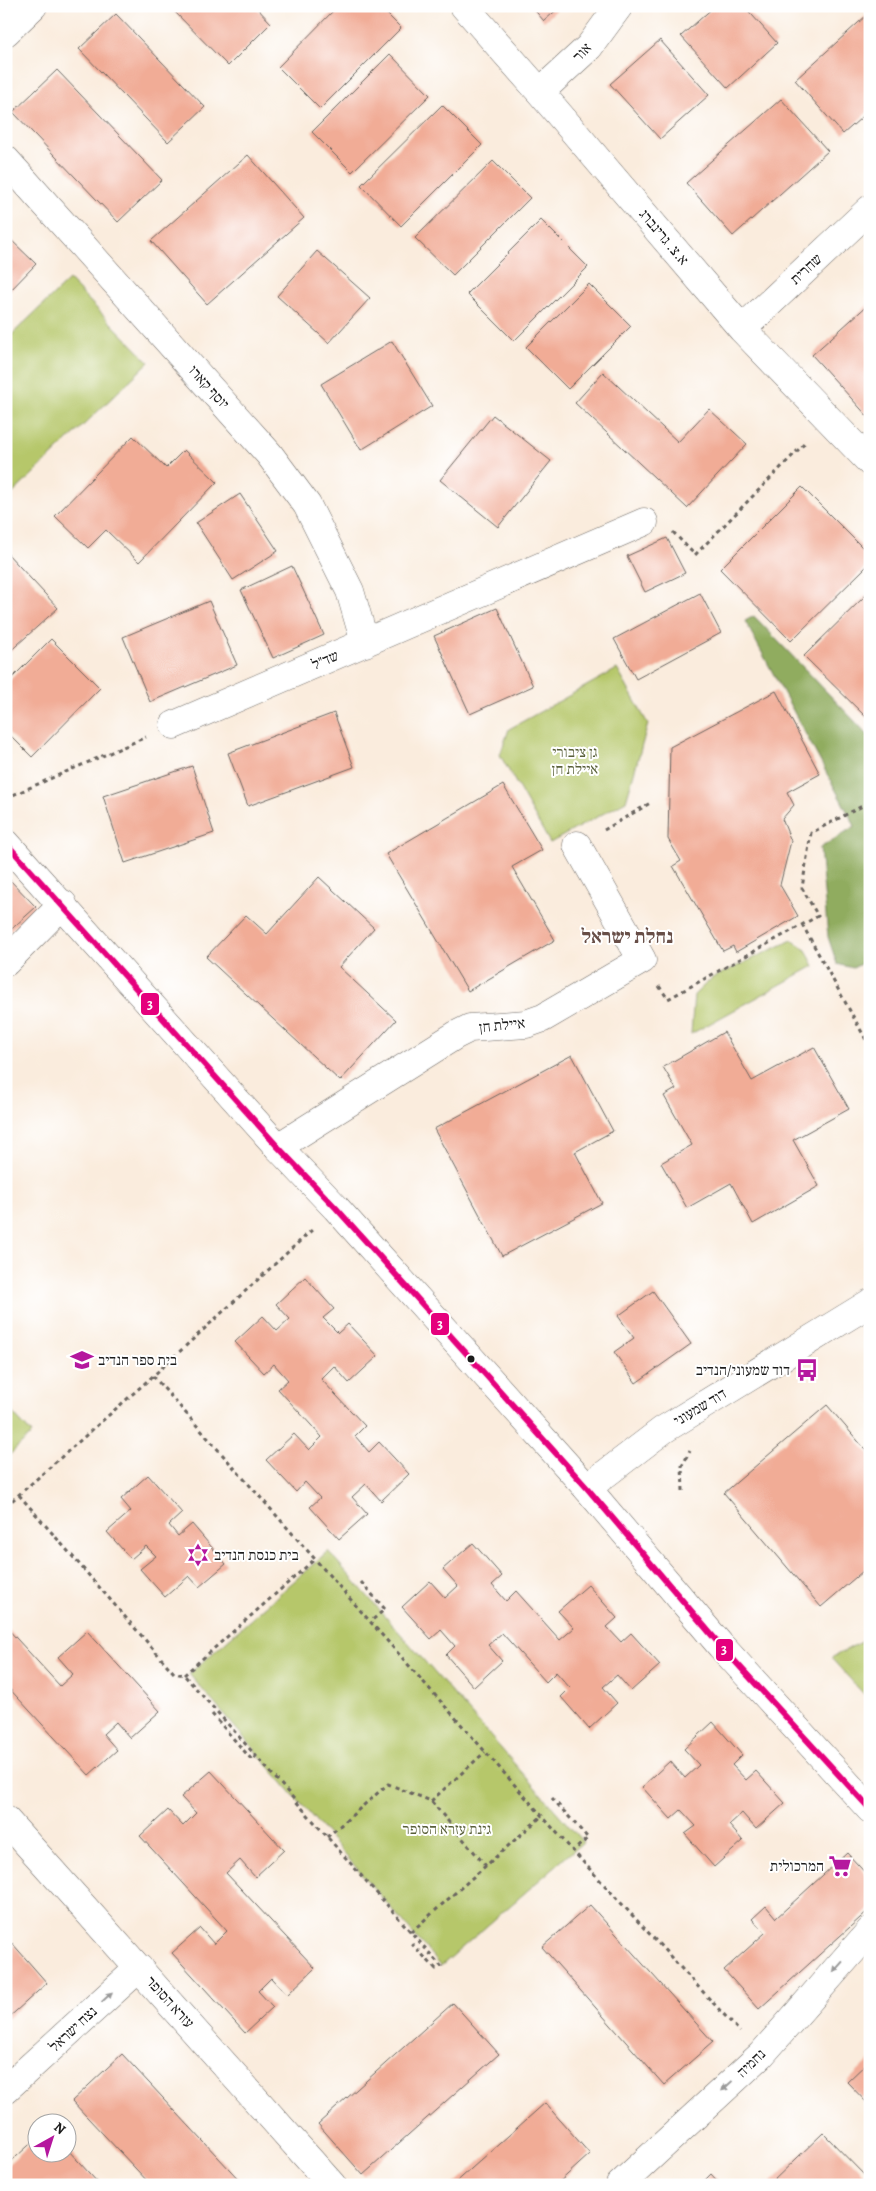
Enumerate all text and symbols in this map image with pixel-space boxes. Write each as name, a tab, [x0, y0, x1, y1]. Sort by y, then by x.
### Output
street label: אור	[568, 38, 596, 66]
street label: א.צ. גרינברג	[635, 205, 693, 269]
street label: שחרית	[786, 249, 826, 289]
street label: יוסף קארו	[184, 361, 234, 413]
street label: שד"ל	[308, 645, 342, 675]
park label: גן ציבורי איילת חן	[552, 742, 598, 779]
district label: נחלת ישראל	[581, 923, 673, 950]
line badge: 3	[140, 992, 160, 1016]
text: 3	[147, 995, 153, 1014]
street label: איילת חן	[478, 1013, 526, 1037]
line badge: 3	[430, 1312, 450, 1336]
text: 3	[437, 1315, 443, 1334]
school or university icon: בית ספר הנדיב	[69, 1347, 95, 1373]
place label: בית ספר הנדיב	[98, 1350, 177, 1370]
unlabelled marker	[466, 1354, 476, 1364]
bus stop icon: דוד שמעוני/הנדיב	[794, 1357, 820, 1383]
place label: דוד שמעוני/הנדיב	[696, 1360, 790, 1380]
street label: דוד שמעוני	[670, 1383, 730, 1431]
synagogue icon: בית כנסת הנדיב	[185, 1542, 211, 1568]
place label: בית כנסת הנדיב	[214, 1545, 299, 1565]
line badge: 3	[715, 1638, 734, 1662]
text: 3	[721, 1640, 727, 1659]
park label: גינת עזרא הסופר	[403, 1819, 491, 1839]
supermarket icon: המרכולית	[827, 1853, 853, 1879]
place label: המרכולית	[770, 1856, 824, 1876]
one-way arrow	[832, 1961, 843, 1974]
street label: עזרא הסופר	[141, 1972, 199, 2032]
one-way arrow	[100, 1991, 112, 2003]
street label: נצח ישראל	[45, 2002, 101, 2056]
street label: נחמיה	[732, 2044, 770, 2082]
one-way arrow	[721, 2080, 733, 2092]
north arrow	[28, 2114, 78, 2164]
text: N	[50, 2118, 70, 2139]

